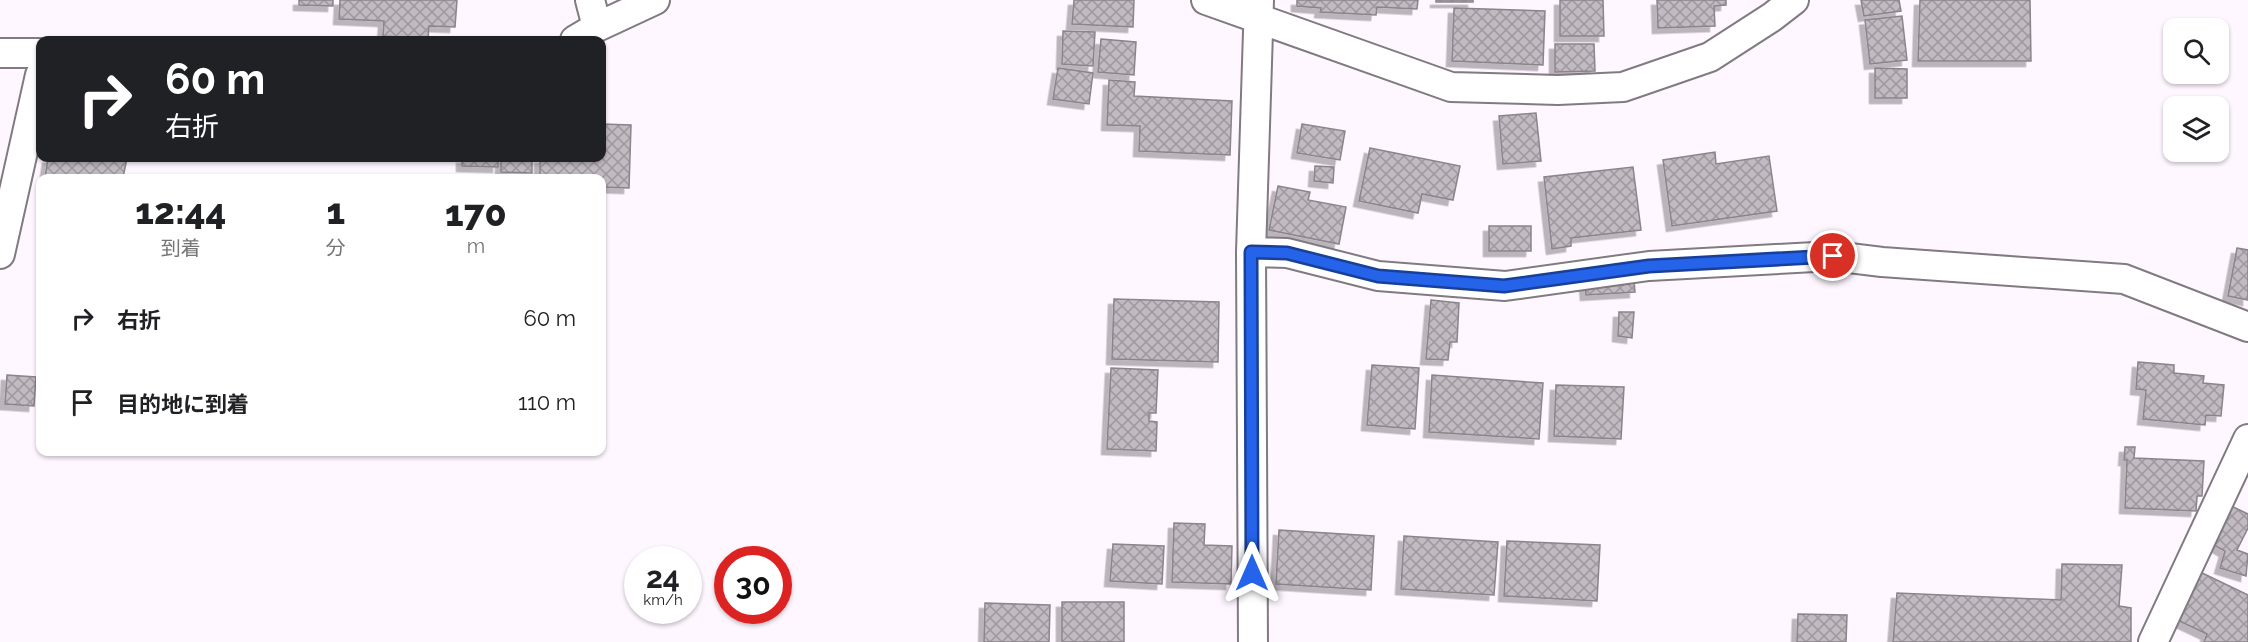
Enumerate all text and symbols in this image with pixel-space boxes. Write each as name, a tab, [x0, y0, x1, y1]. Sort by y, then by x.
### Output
map controls	[2163, 18, 2229, 162]
button: search	[2163, 18, 2229, 84]
text: 60 m	[165, 55, 265, 104]
icon: right	[66, 60, 144, 138]
button: layers	[2163, 96, 2229, 162]
text: 右折	[165, 111, 219, 142]
text: 12:44	[135, 190, 226, 232]
text: 1	[326, 190, 345, 232]
text: 170	[445, 192, 507, 234]
pin	[1807, 230, 1858, 281]
text: m	[467, 234, 485, 258]
text: 到着	[161, 236, 201, 260]
text: 分	[326, 236, 346, 260]
icon: arrive	[1816, 239, 1849, 272]
icon: right	[66, 302, 99, 335]
text: 60 m	[523, 305, 576, 331]
text: 右折	[117, 307, 161, 333]
icon: arrive	[66, 386, 99, 419]
text: 110 m	[518, 389, 576, 415]
text: 目的地に到着	[117, 391, 249, 417]
position arrow	[1220, 541, 1284, 605]
speed limit sign: 30	[714, 546, 792, 624]
text: 24	[646, 560, 680, 595]
text: km/h	[643, 591, 683, 609]

